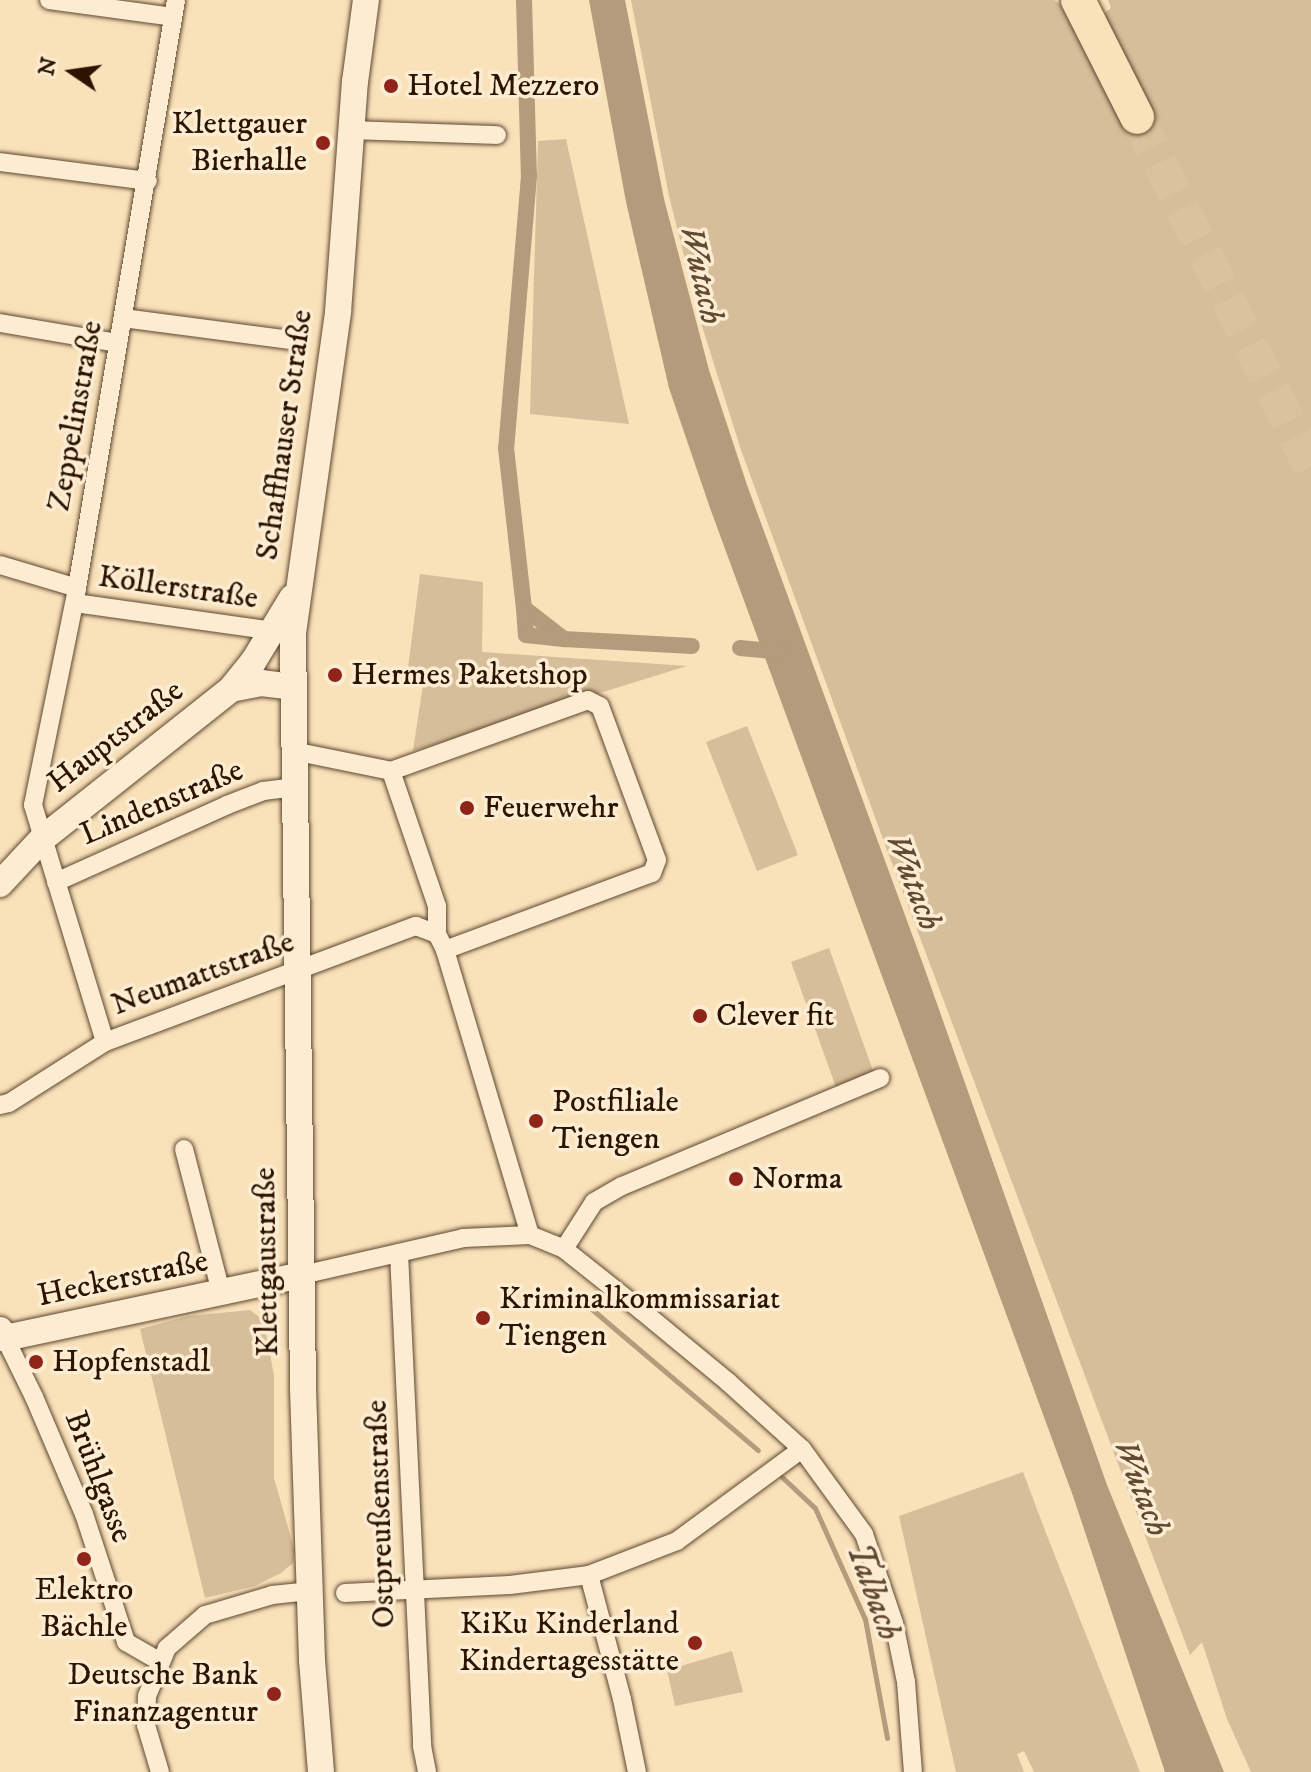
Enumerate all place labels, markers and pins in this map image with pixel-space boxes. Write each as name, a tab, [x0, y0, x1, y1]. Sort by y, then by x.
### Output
place label: Hotel Mezzero	[407, 67, 599, 105]
marker: Hotel Mezzero	[382, 77, 400, 95]
place label: Klettgauer Bierhalle	[171, 106, 307, 181]
marker: Klettgauer Bierhalle	[314, 134, 332, 152]
place label: Hermes Paketshop	[351, 656, 588, 694]
marker: Hermes Paketshop	[326, 666, 344, 684]
place label: Feuerwehr	[483, 789, 618, 827]
marker: Feuerwehr	[458, 799, 476, 817]
place label: Clever fit	[716, 997, 834, 1035]
marker: Clever fit	[691, 1007, 709, 1025]
place label: Postfiliale Tiengen	[552, 1084, 679, 1159]
marker: Postfiliale Tiengen	[527, 1112, 545, 1130]
place label: Norma	[752, 1160, 843, 1198]
marker: Norma	[727, 1170, 745, 1188]
place label: Kriminalkommissariat Tiengen	[499, 1281, 780, 1356]
marker: Kriminalkommissariat Tiengen	[474, 1309, 492, 1327]
place label: Hopfenstadl	[52, 1343, 210, 1381]
marker: Hopfenstadl	[27, 1353, 45, 1371]
marker: Elektro Bächle	[75, 1550, 93, 1568]
place label: Elektro Bächle	[35, 1572, 133, 1647]
place label: KiKu Kinderland Kindertagesstätte	[459, 1606, 679, 1681]
marker: KiKu Kinderland Kindertagesstätte	[686, 1634, 704, 1652]
place label: Deutsche Bank Finanzagentur	[68, 1657, 258, 1732]
marker: Deutsche Bank Finanzagentur	[265, 1685, 283, 1703]

